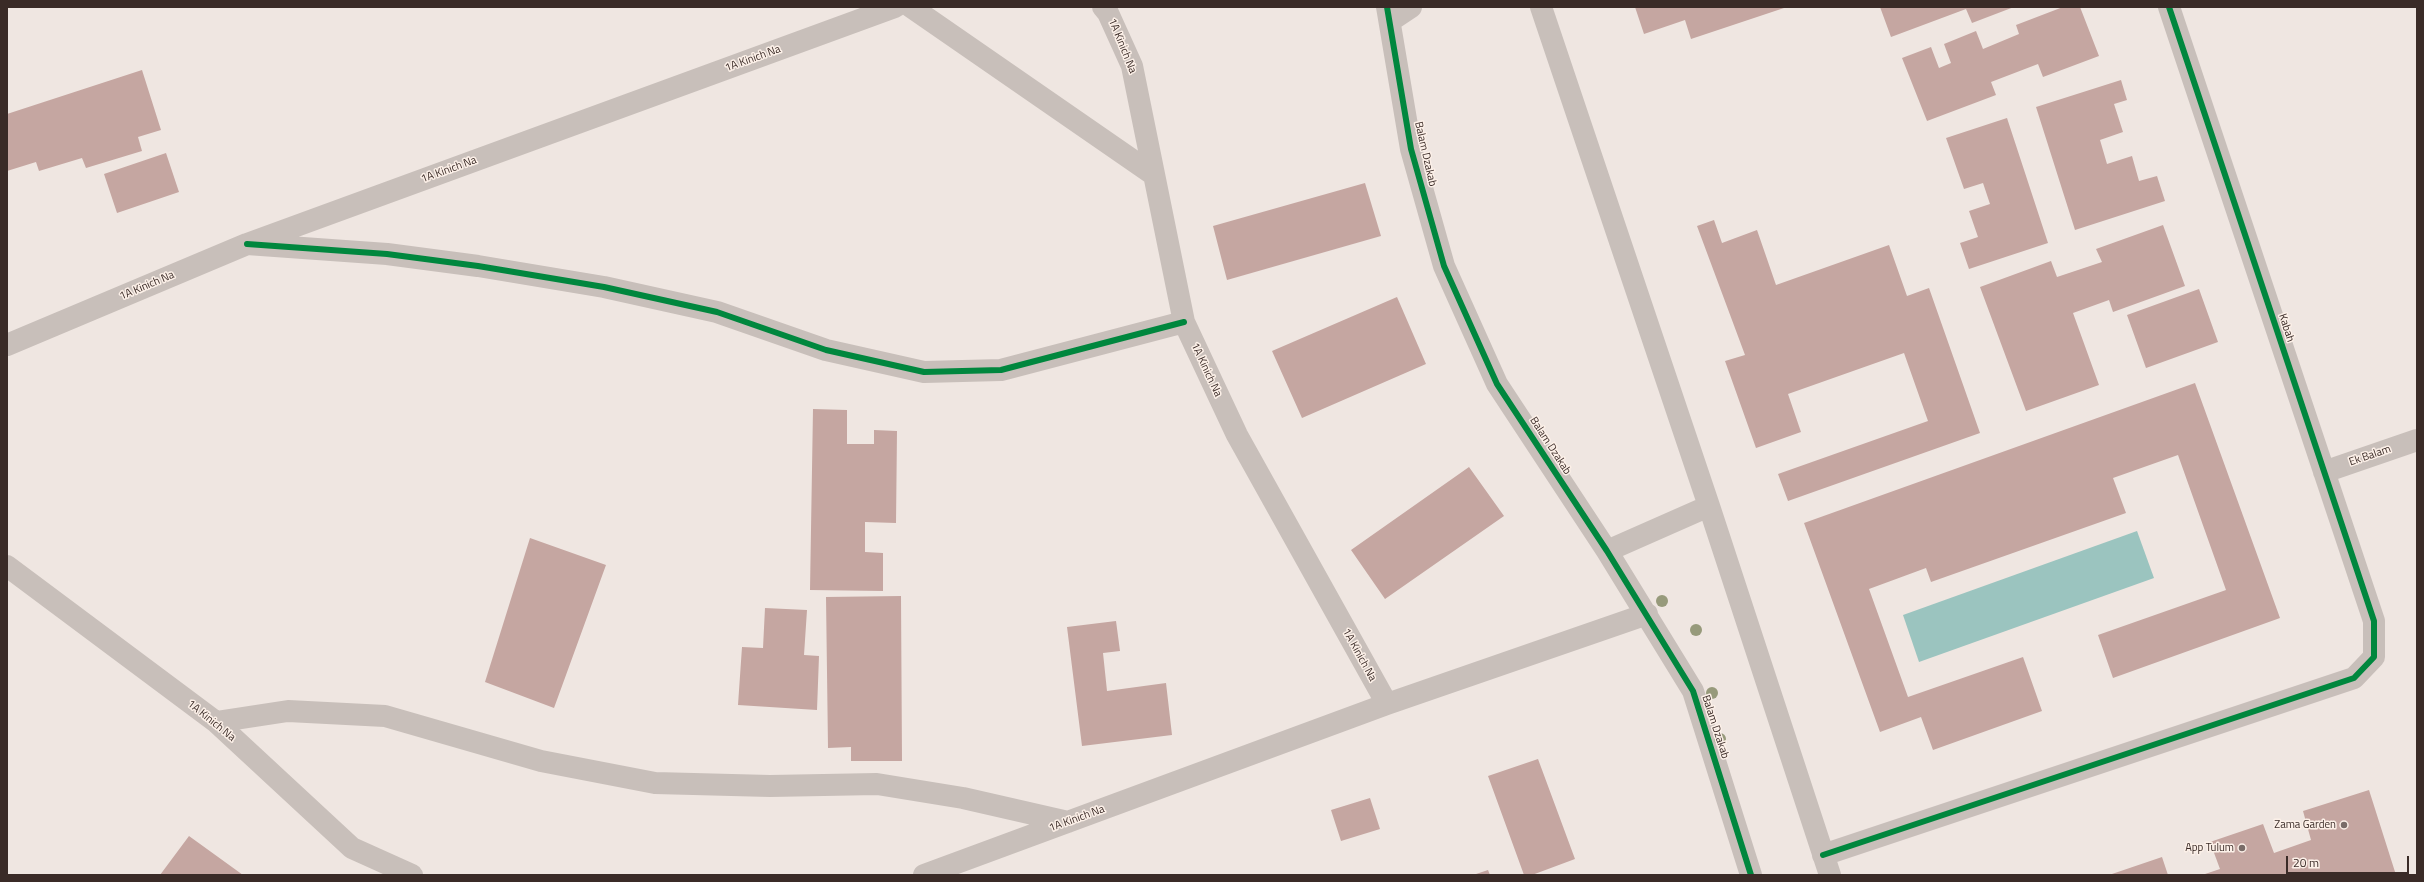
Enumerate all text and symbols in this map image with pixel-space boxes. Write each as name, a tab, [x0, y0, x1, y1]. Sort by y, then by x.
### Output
street label: 1A Kinich Na	[1105, 17, 1139, 75]
street label: 1A Kinich Na	[723, 43, 783, 75]
street label: Balam Dzakab	[1411, 120, 1439, 188]
street label: 1A Kinich Na	[419, 154, 479, 186]
street label: 1A Kinich Na	[118, 269, 176, 303]
street label: Kabah	[2275, 312, 2297, 344]
street label: 1A Kinich Na	[1188, 341, 1224, 399]
street label: Balam Dzakab	[1526, 415, 1574, 477]
street label: Ek Balam	[2347, 443, 2393, 469]
street label: 1A Kinich Na	[1339, 626, 1379, 684]
street label: Balam Dzakab	[1699, 694, 1731, 760]
street label: 1A Kinich Na	[184, 698, 238, 744]
street label: 1A Kinich Na	[1047, 803, 1107, 835]
place label: Zama Garden	[2274, 818, 2336, 832]
marker: Zama Garden	[2339, 820, 2349, 830]
place label: App Tulum	[2185, 841, 2234, 855]
marker: App Tulum	[2237, 843, 2247, 853]
scale bar	[2288, 848, 2411, 874]
text: 20 m	[2293, 853, 2319, 872]

